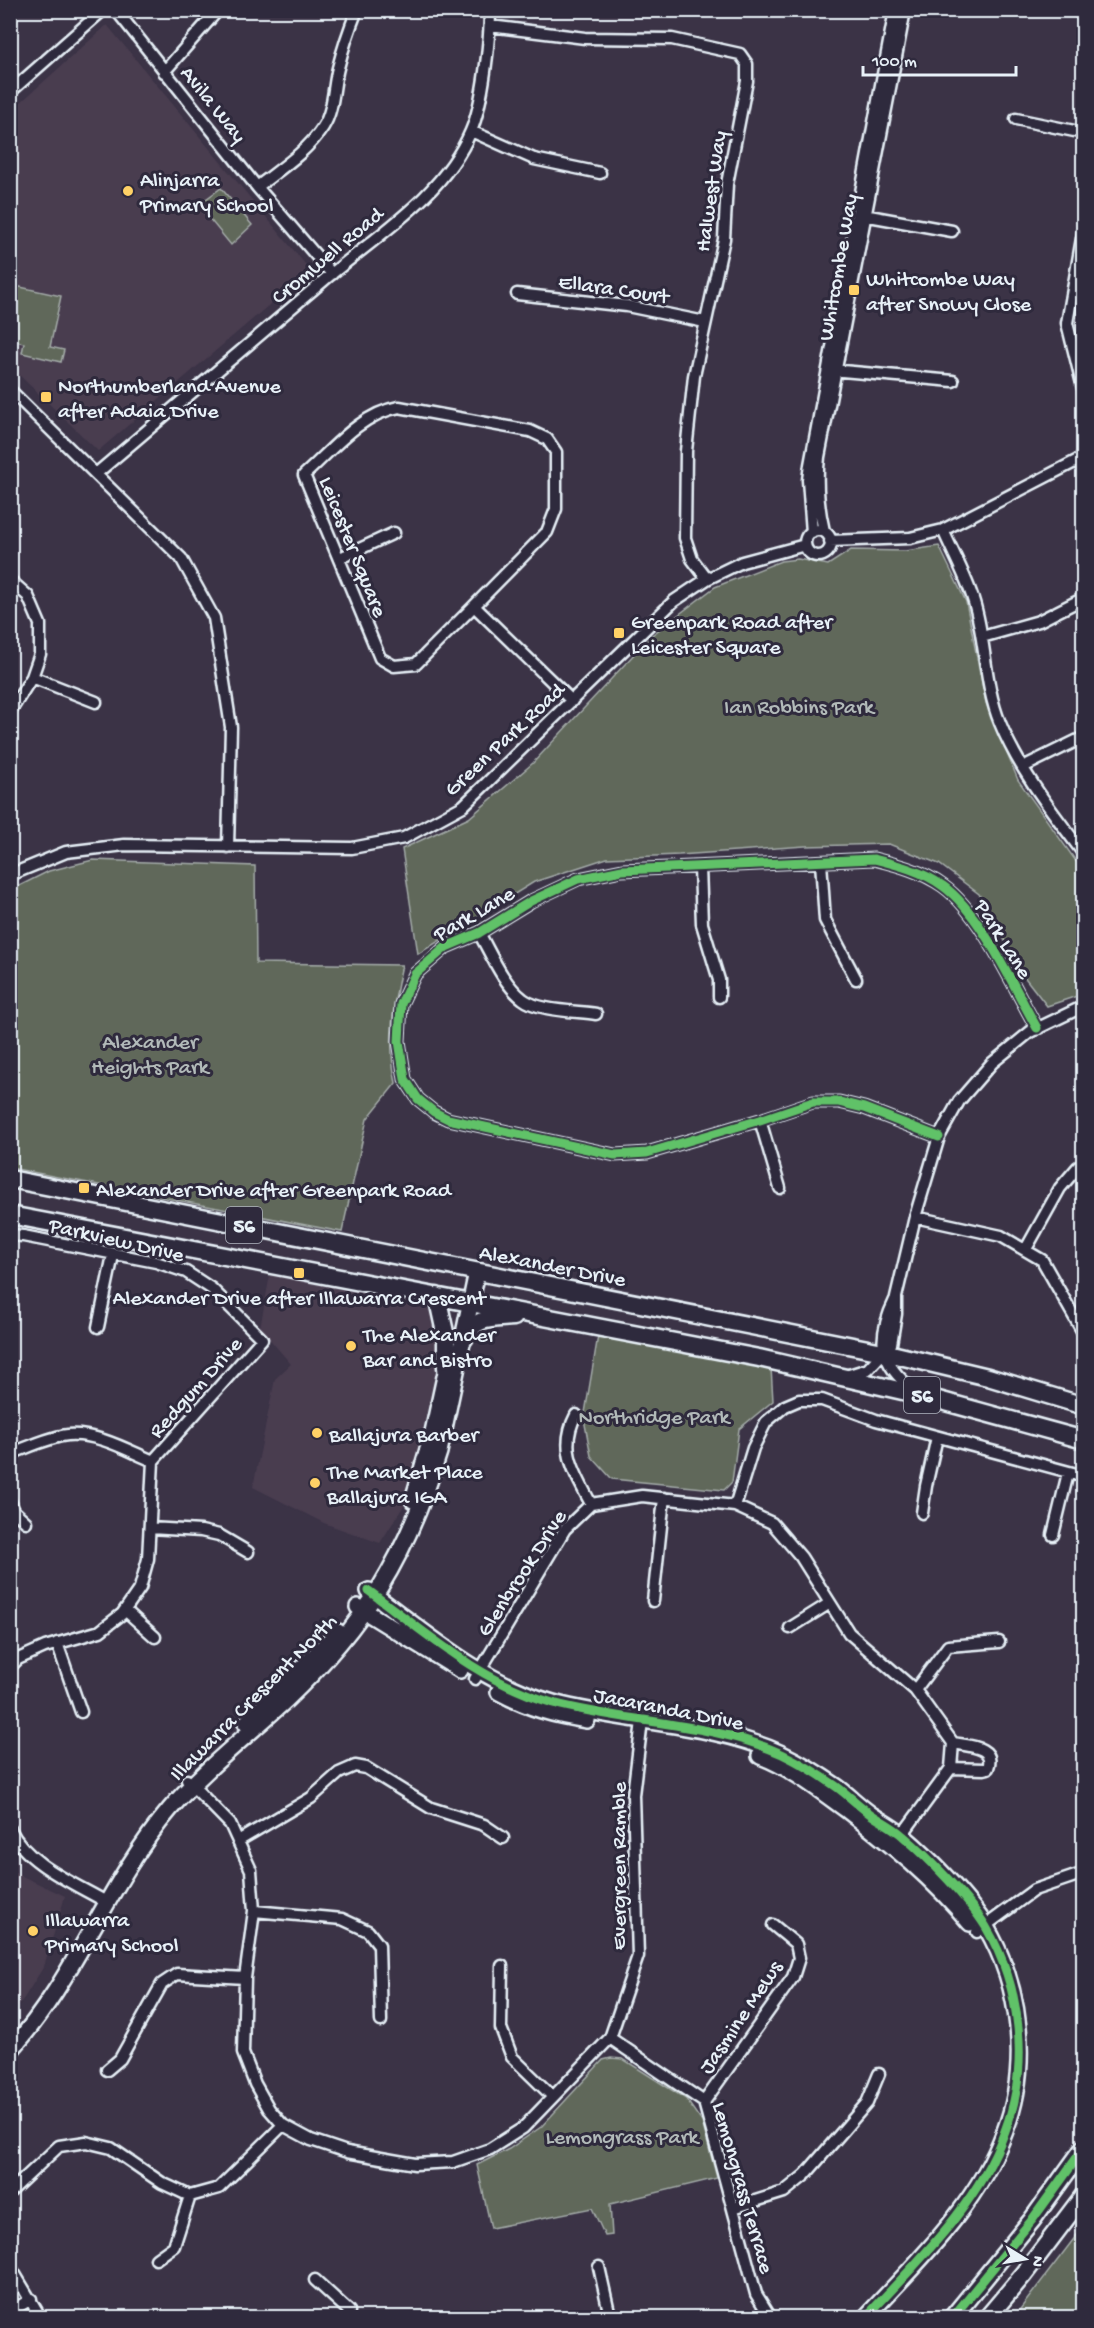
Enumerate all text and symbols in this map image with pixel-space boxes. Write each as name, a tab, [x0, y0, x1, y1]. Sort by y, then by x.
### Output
scale bar	[863, 39, 1016, 77]
text: 100 m	[871, 52, 917, 73]
street label: Avila Way	[173, 62, 251, 149]
street label: Halwest Way	[692, 129, 734, 254]
place label: Alinjarra Primary School	[139, 169, 274, 220]
marker: Alinjarra Primary School	[121, 184, 135, 198]
street label: Whitcombe Way	[814, 192, 866, 343]
street label: Cromwell Road	[267, 201, 391, 311]
place label: Whitcombe Way after Snowy Close	[866, 268, 1032, 319]
street label: Ellara Court	[557, 270, 672, 312]
marker: Whitcombe Way after Snowy Close	[847, 283, 861, 297]
place label: Northumberland Avenue after Adaia Drive	[58, 375, 281, 426]
marker: Northumberland Avenue after Adaia Drive	[39, 390, 53, 404]
street label: Leicester Square	[311, 473, 392, 622]
place label: Greenpark Road after Leicester Square	[631, 611, 834, 662]
marker: Greenpark Road after Leicester Square	[612, 626, 626, 640]
street label: Green Park Road	[440, 677, 573, 803]
park label: Ian Robbins Park	[724, 696, 876, 722]
street label: Park Lane	[429, 882, 521, 950]
street label: Park Lane	[966, 895, 1037, 985]
park label: Alexander Heights Park	[91, 1031, 211, 1082]
place label: Alexander Drive after Greenpark Road	[96, 1179, 453, 1205]
marker: Alexander Drive after Greenpark Road	[77, 1181, 91, 1195]
road number: 56	[226, 1207, 262, 1243]
street label: Parkview Drive	[45, 1213, 187, 1270]
street label: Alexander Drive	[477, 1241, 628, 1295]
marker: Alexander Drive after Illawarra Crescent	[292, 1266, 306, 1280]
place label: Alexander Drive after Illawarra Crescent	[113, 1287, 488, 1313]
place label: The Alexander Bar and Bistro	[361, 1324, 498, 1375]
street label: Redgum Drive	[145, 1332, 250, 1445]
marker: The Alexander Bar and Bistro	[344, 1339, 358, 1353]
road number: 56	[904, 1377, 940, 1413]
park label: Northridge Park	[579, 1406, 732, 1432]
place label: Ballajura Barber	[328, 1424, 481, 1450]
marker: Ballajura Barber	[310, 1426, 324, 1440]
place label: The Market Place Ballajura IGA	[325, 1461, 483, 1512]
marker: The Market Place Ballajura IGA	[308, 1476, 322, 1490]
street label: Glenbrook Drive	[473, 1505, 574, 1642]
street label: Illawarra Crescent North	[166, 1609, 344, 1788]
street label: Jacaranda Drive	[591, 1684, 746, 1738]
street label: Evergreen Ramble	[608, 1781, 634, 1950]
place label: Illawarra Primary School	[44, 1909, 179, 1960]
marker: Illawarra Primary School	[26, 1924, 40, 1938]
street label: Jasmine Mews	[695, 1956, 790, 2080]
street label: Lemongrass Terrace	[704, 2099, 778, 2278]
park label: Lemongrass Park	[546, 2126, 701, 2152]
north arrow	[995, 2229, 1055, 2289]
text: N	[1026, 2254, 1047, 2269]

